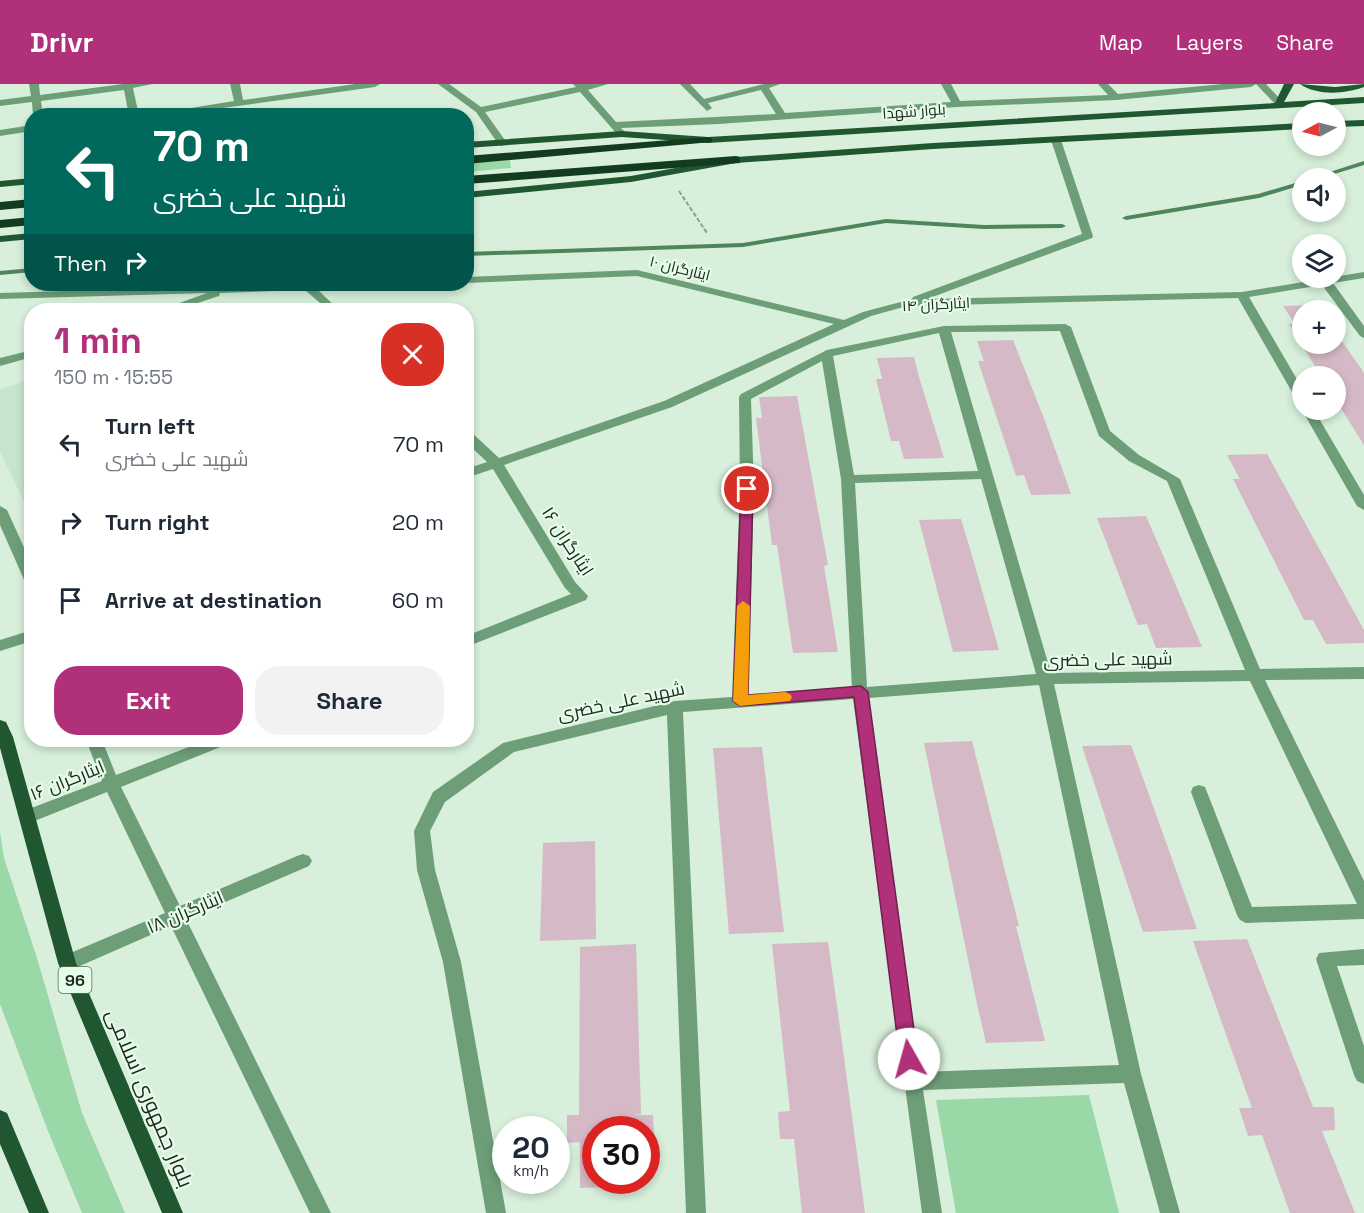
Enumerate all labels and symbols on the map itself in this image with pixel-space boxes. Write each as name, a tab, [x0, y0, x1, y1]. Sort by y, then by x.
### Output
street label: بلوار شهدا	[882, 99, 946, 124]
north arrow	[1292, 102, 1346, 156]
street label: ایثارگران ۱۰	[648, 251, 712, 286]
street label: ایثارگران ۱۴	[902, 293, 970, 316]
pin	[721, 463, 772, 514]
street label: ایثارگران ۱۶	[537, 502, 599, 580]
street label: شهید علی خضری	[1043, 646, 1173, 672]
street label: شهید علی خضری	[555, 676, 687, 726]
street label: ایثارگران ۱۶	[26, 755, 108, 805]
street label: ایثارگران ۱۸	[143, 886, 227, 938]
road number: 96	[58, 967, 92, 993]
street label: بلوار جمهوری اسلامی	[100, 1005, 200, 1191]
position arrow	[877, 1027, 941, 1091]
speed limit sign: 30	[582, 1116, 660, 1194]

